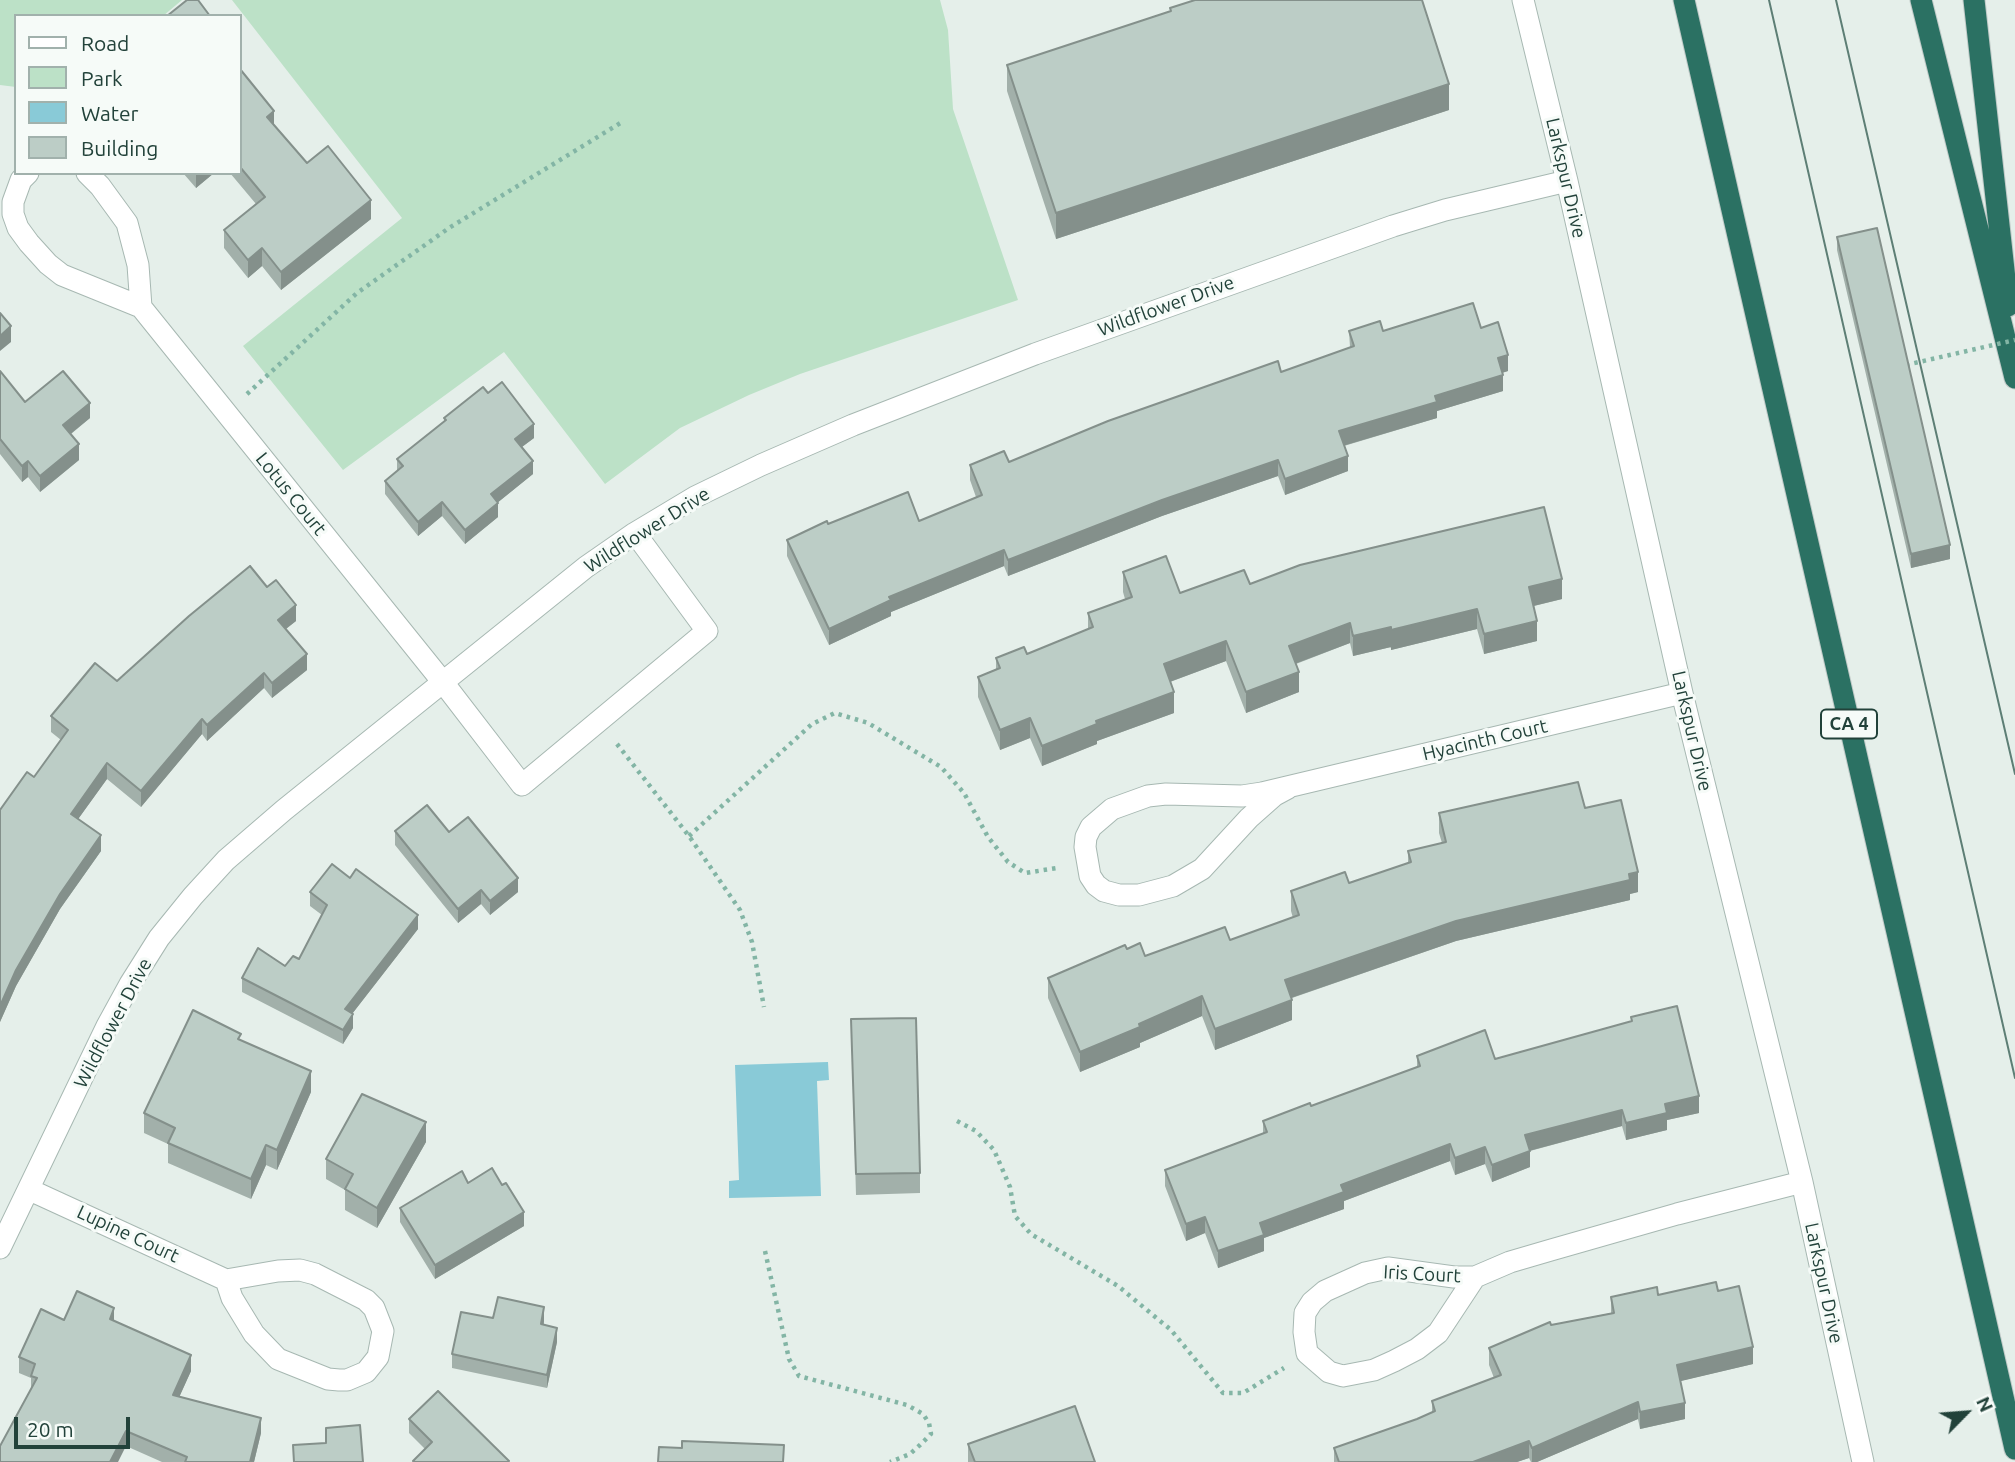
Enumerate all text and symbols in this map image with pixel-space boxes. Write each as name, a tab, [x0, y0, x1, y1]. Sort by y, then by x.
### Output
legend	[14, 14, 242, 175]
text: Road	[81, 31, 129, 55]
text: Park	[81, 66, 123, 90]
text: Water	[81, 101, 139, 125]
street label: Larkspur Drive	[1541, 116, 1591, 240]
text: Building	[81, 136, 158, 160]
street label: Wildflower Drive	[1095, 271, 1237, 341]
street label: Lotus Court	[251, 448, 331, 540]
street label: Wildflower Drive	[580, 482, 714, 578]
street label: Larkspur Drive	[1667, 669, 1717, 793]
road number: CA 4	[1821, 710, 1877, 738]
street label: Hyacinth Court	[1420, 715, 1550, 765]
street label: Wildflower Drive	[69, 954, 157, 1092]
street label: Lupine Court	[73, 1200, 183, 1268]
street label: Larkspur Drive	[1800, 1221, 1848, 1345]
street label: Iris Court	[1383, 1261, 1461, 1287]
north arrow	[1931, 1378, 2001, 1448]
text: N	[1972, 1393, 1998, 1415]
scale bar	[18, 1402, 133, 1446]
text: 20 m	[27, 1417, 74, 1441]

